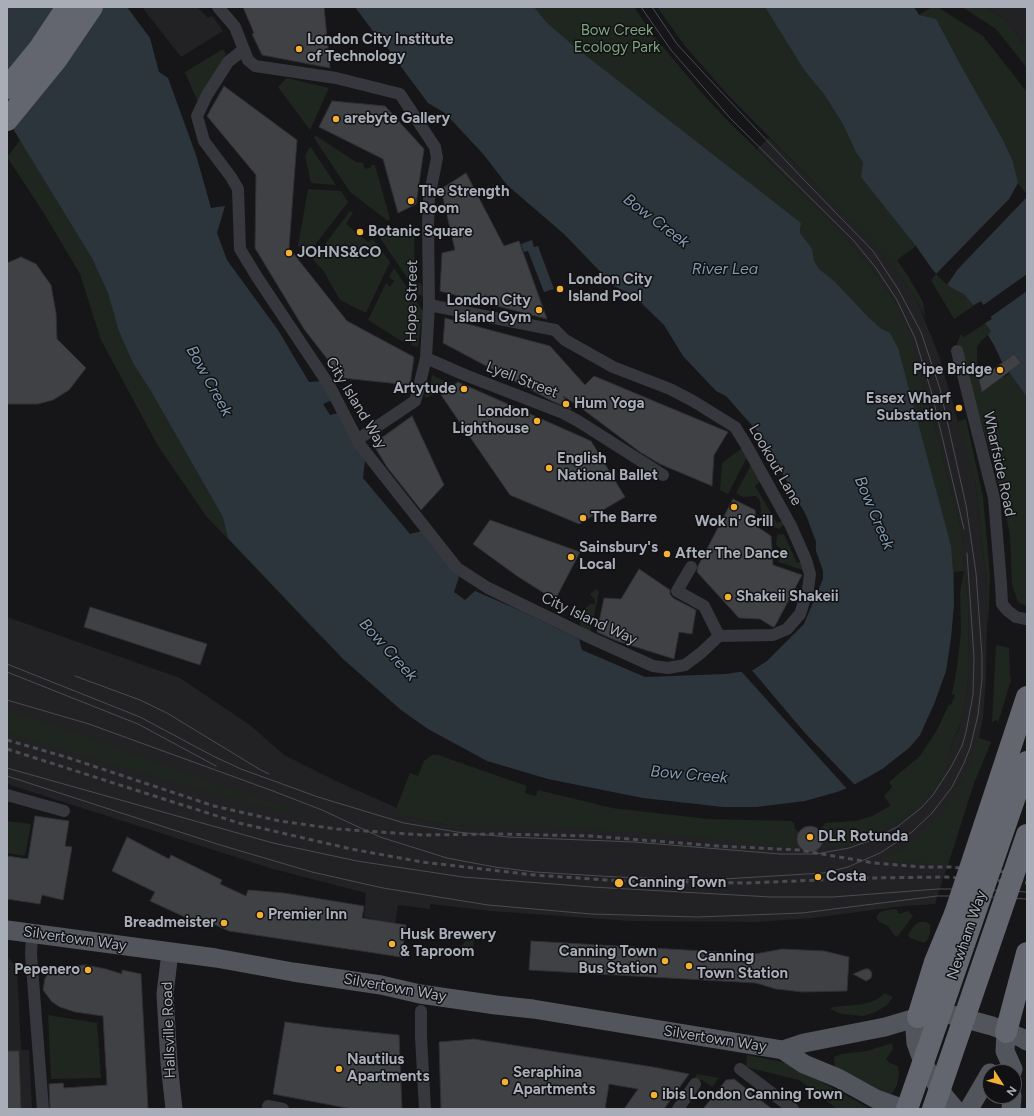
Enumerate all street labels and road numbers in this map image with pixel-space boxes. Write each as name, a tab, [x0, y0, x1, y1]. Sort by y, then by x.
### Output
street label: Hope Street	[402, 259, 422, 343]
street label: City Island Way	[322, 354, 390, 452]
street label: Lyell Street	[483, 358, 561, 402]
street label: Wharfside Road	[979, 410, 1019, 518]
street label: Lookout Lane	[745, 421, 805, 509]
street label: City Island Way	[538, 589, 640, 649]
street label: Newham Way	[943, 888, 991, 982]
street label: Silvertown Way	[22, 923, 128, 955]
street label: Silvertown Way	[342, 970, 448, 1006]
street label: Hallsville Road	[158, 981, 180, 1079]
street label: Silvertown Way	[662, 1022, 768, 1056]

